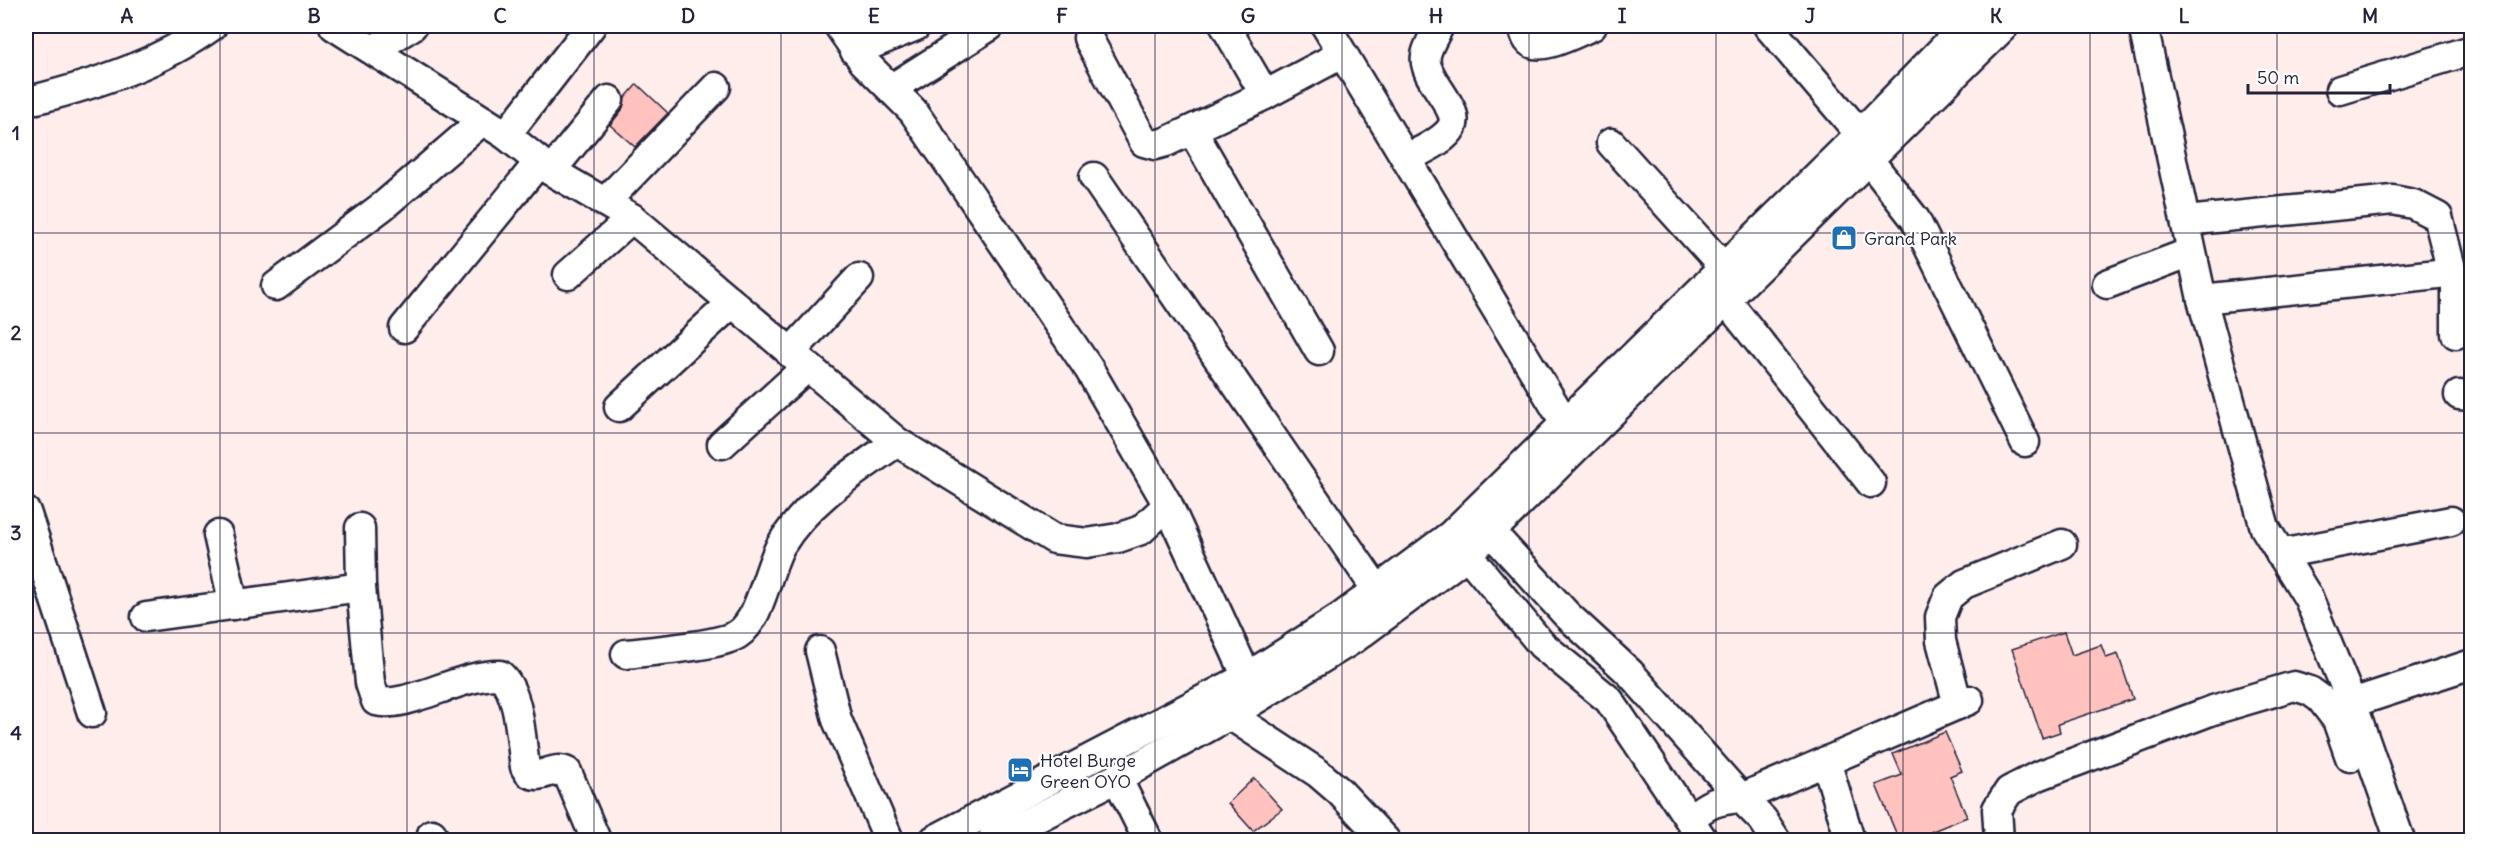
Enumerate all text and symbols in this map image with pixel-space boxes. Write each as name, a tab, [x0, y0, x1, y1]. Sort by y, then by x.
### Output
text: A	[121, 3, 134, 28]
text: B	[307, 3, 321, 28]
text: C	[493, 3, 507, 28]
text: D	[681, 3, 695, 28]
text: E	[868, 3, 880, 28]
text: F	[1056, 3, 1068, 28]
text: G	[1241, 3, 1255, 28]
text: H	[1429, 3, 1443, 28]
text: I	[1618, 3, 1627, 28]
text: J	[1805, 3, 1816, 28]
text: K	[1990, 3, 2003, 28]
text: L	[2179, 3, 2190, 28]
text: M	[2362, 3, 2378, 28]
scale bar	[2248, 57, 2390, 95]
text: 50 m	[2257, 66, 2299, 89]
text: 1	[12, 120, 20, 145]
shop icon: Grand Park	[1829, 223, 1859, 253]
place label: Grand Park	[1864, 227, 1957, 250]
text: 2	[11, 320, 22, 345]
text: 3	[10, 520, 22, 545]
text: 4	[10, 720, 22, 745]
place label: Hotel Burge Green OYO	[1040, 749, 1136, 793]
hotel icon: Hotel Burge Green OYO	[1005, 755, 1035, 785]

